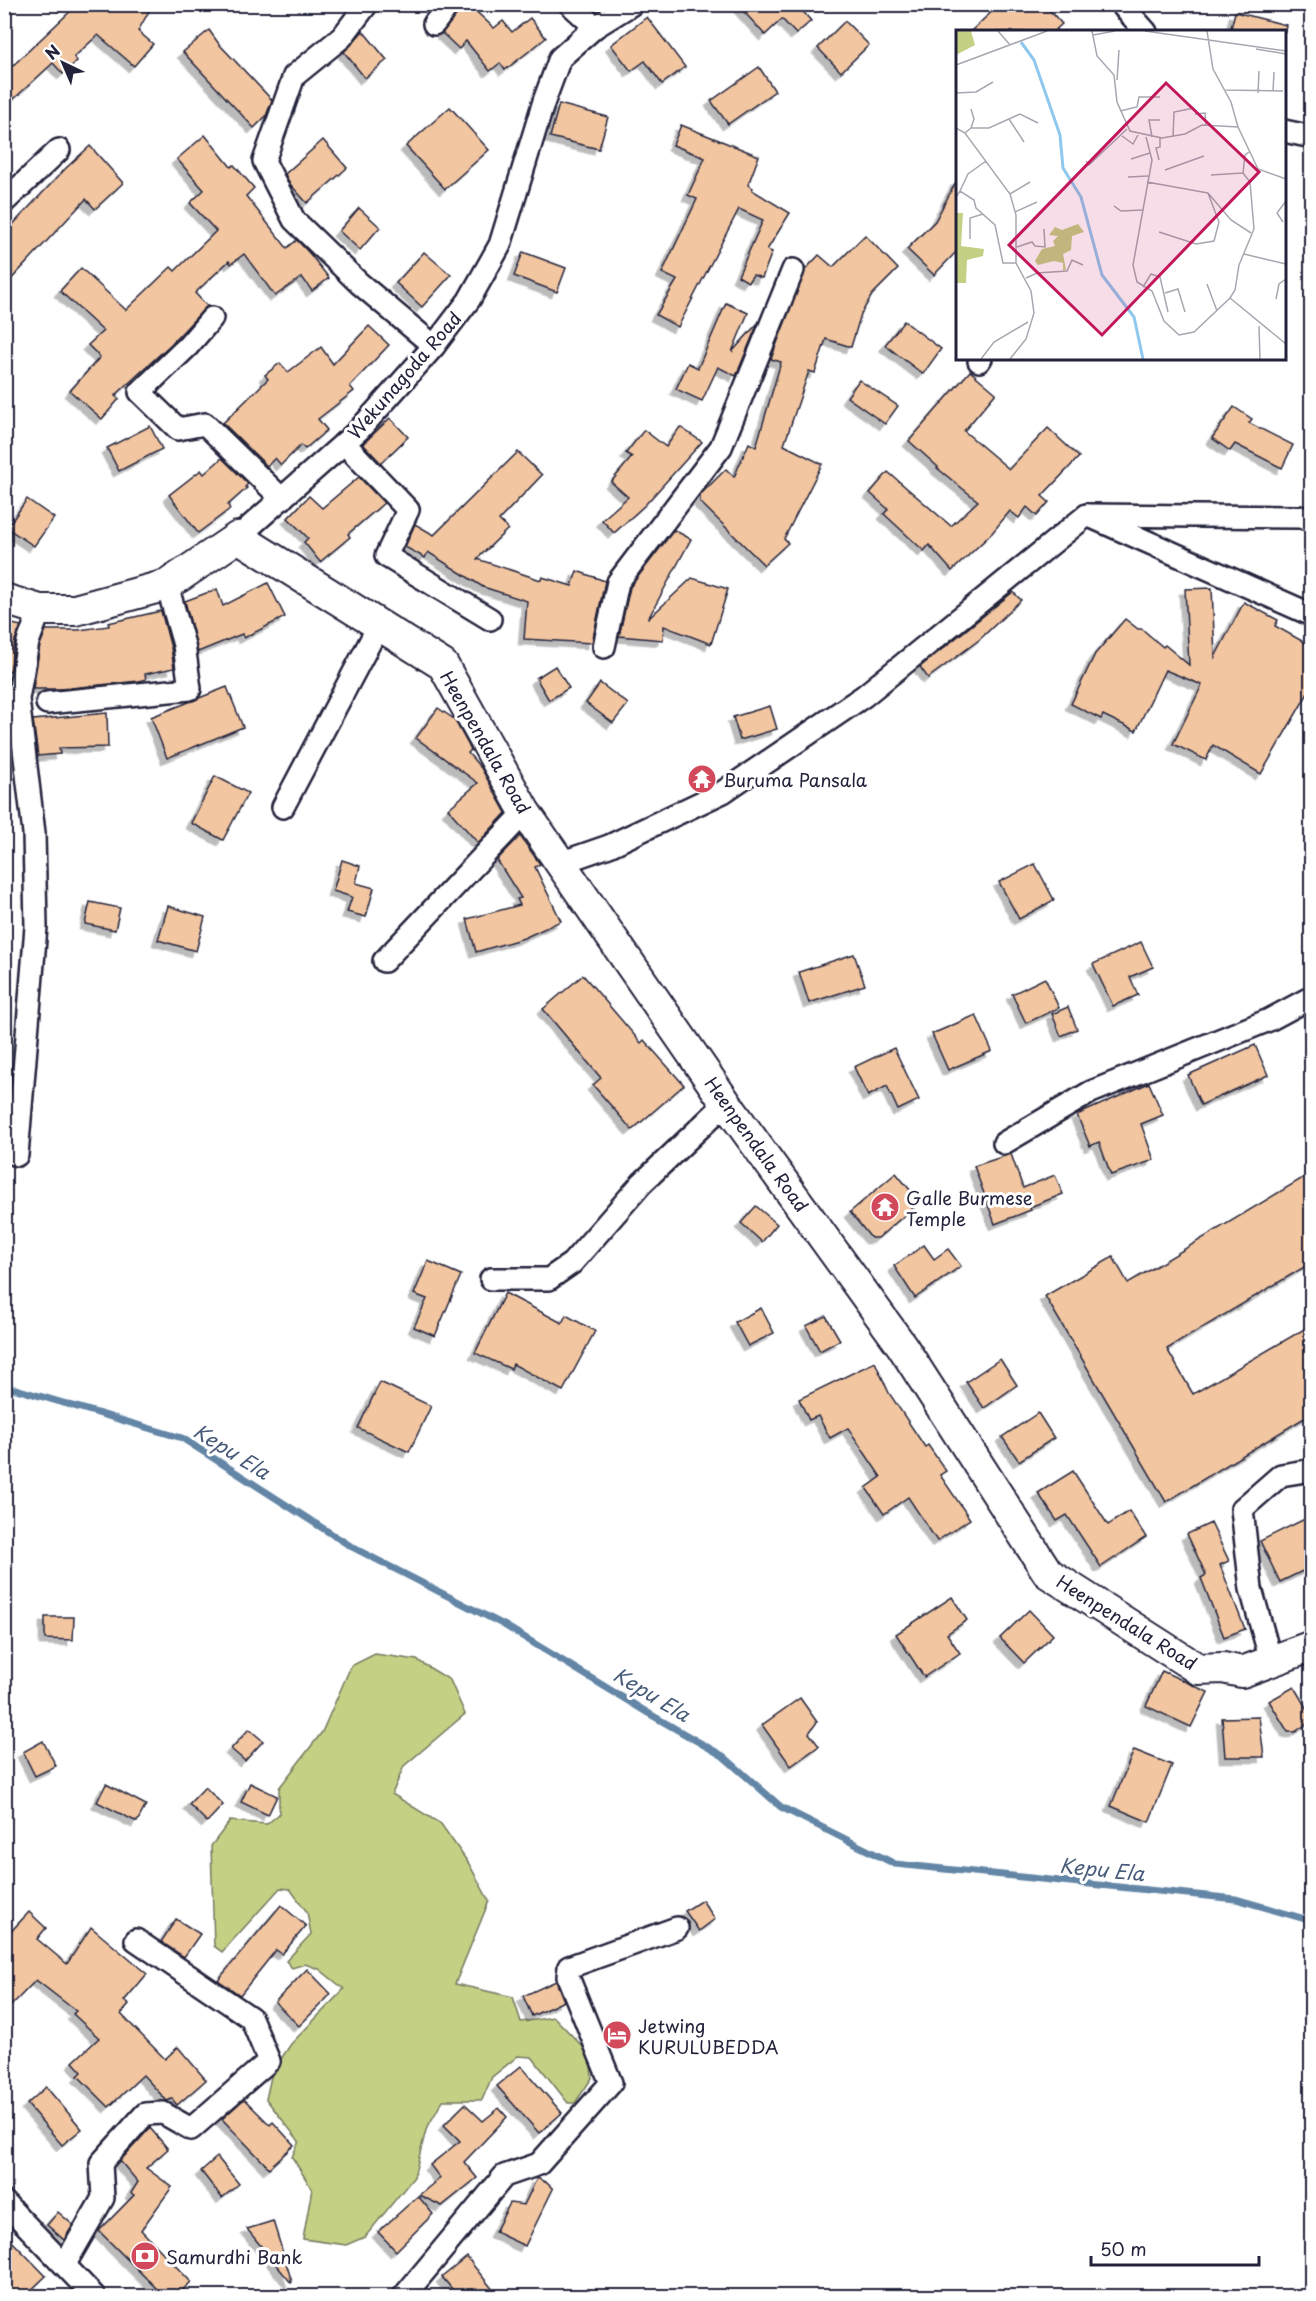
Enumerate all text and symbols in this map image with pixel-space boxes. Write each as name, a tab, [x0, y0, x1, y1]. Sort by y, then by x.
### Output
inset map	[956, 30, 1286, 360]
north arrow	[33, 33, 93, 93]
text: N	[39, 38, 65, 65]
street label: Wekunagoda Road	[341, 305, 467, 445]
street label: Heenpendala Road	[434, 665, 538, 819]
temple icon: Buruma Pansala	[686, 763, 718, 795]
place label: Buruma Pansala	[723, 766, 868, 793]
street label: Heenpendala Road	[699, 1071, 815, 1217]
place label: Galle Burmese Temple	[906, 1184, 1033, 1232]
temple icon: Galle Burmese Temple	[869, 1191, 901, 1223]
water label: Kepu Ela	[188, 1416, 276, 1486]
street label: Heenpendala Road	[1051, 1568, 1203, 1676]
water label: Kepu Ela	[608, 1659, 697, 1729]
water label: Kepu Ela	[1058, 1850, 1146, 1888]
place label: Jetwing KURULUBEDDA	[638, 2012, 779, 2060]
hotel icon: Jetwing KURULUBEDDA	[601, 2019, 633, 2051]
scale bar	[1091, 2229, 1259, 2267]
text: 50 m	[1100, 2235, 1147, 2262]
bank icon: Samurdhi Bank	[129, 2240, 161, 2272]
place label: Samurdhi Bank	[166, 2243, 302, 2270]

